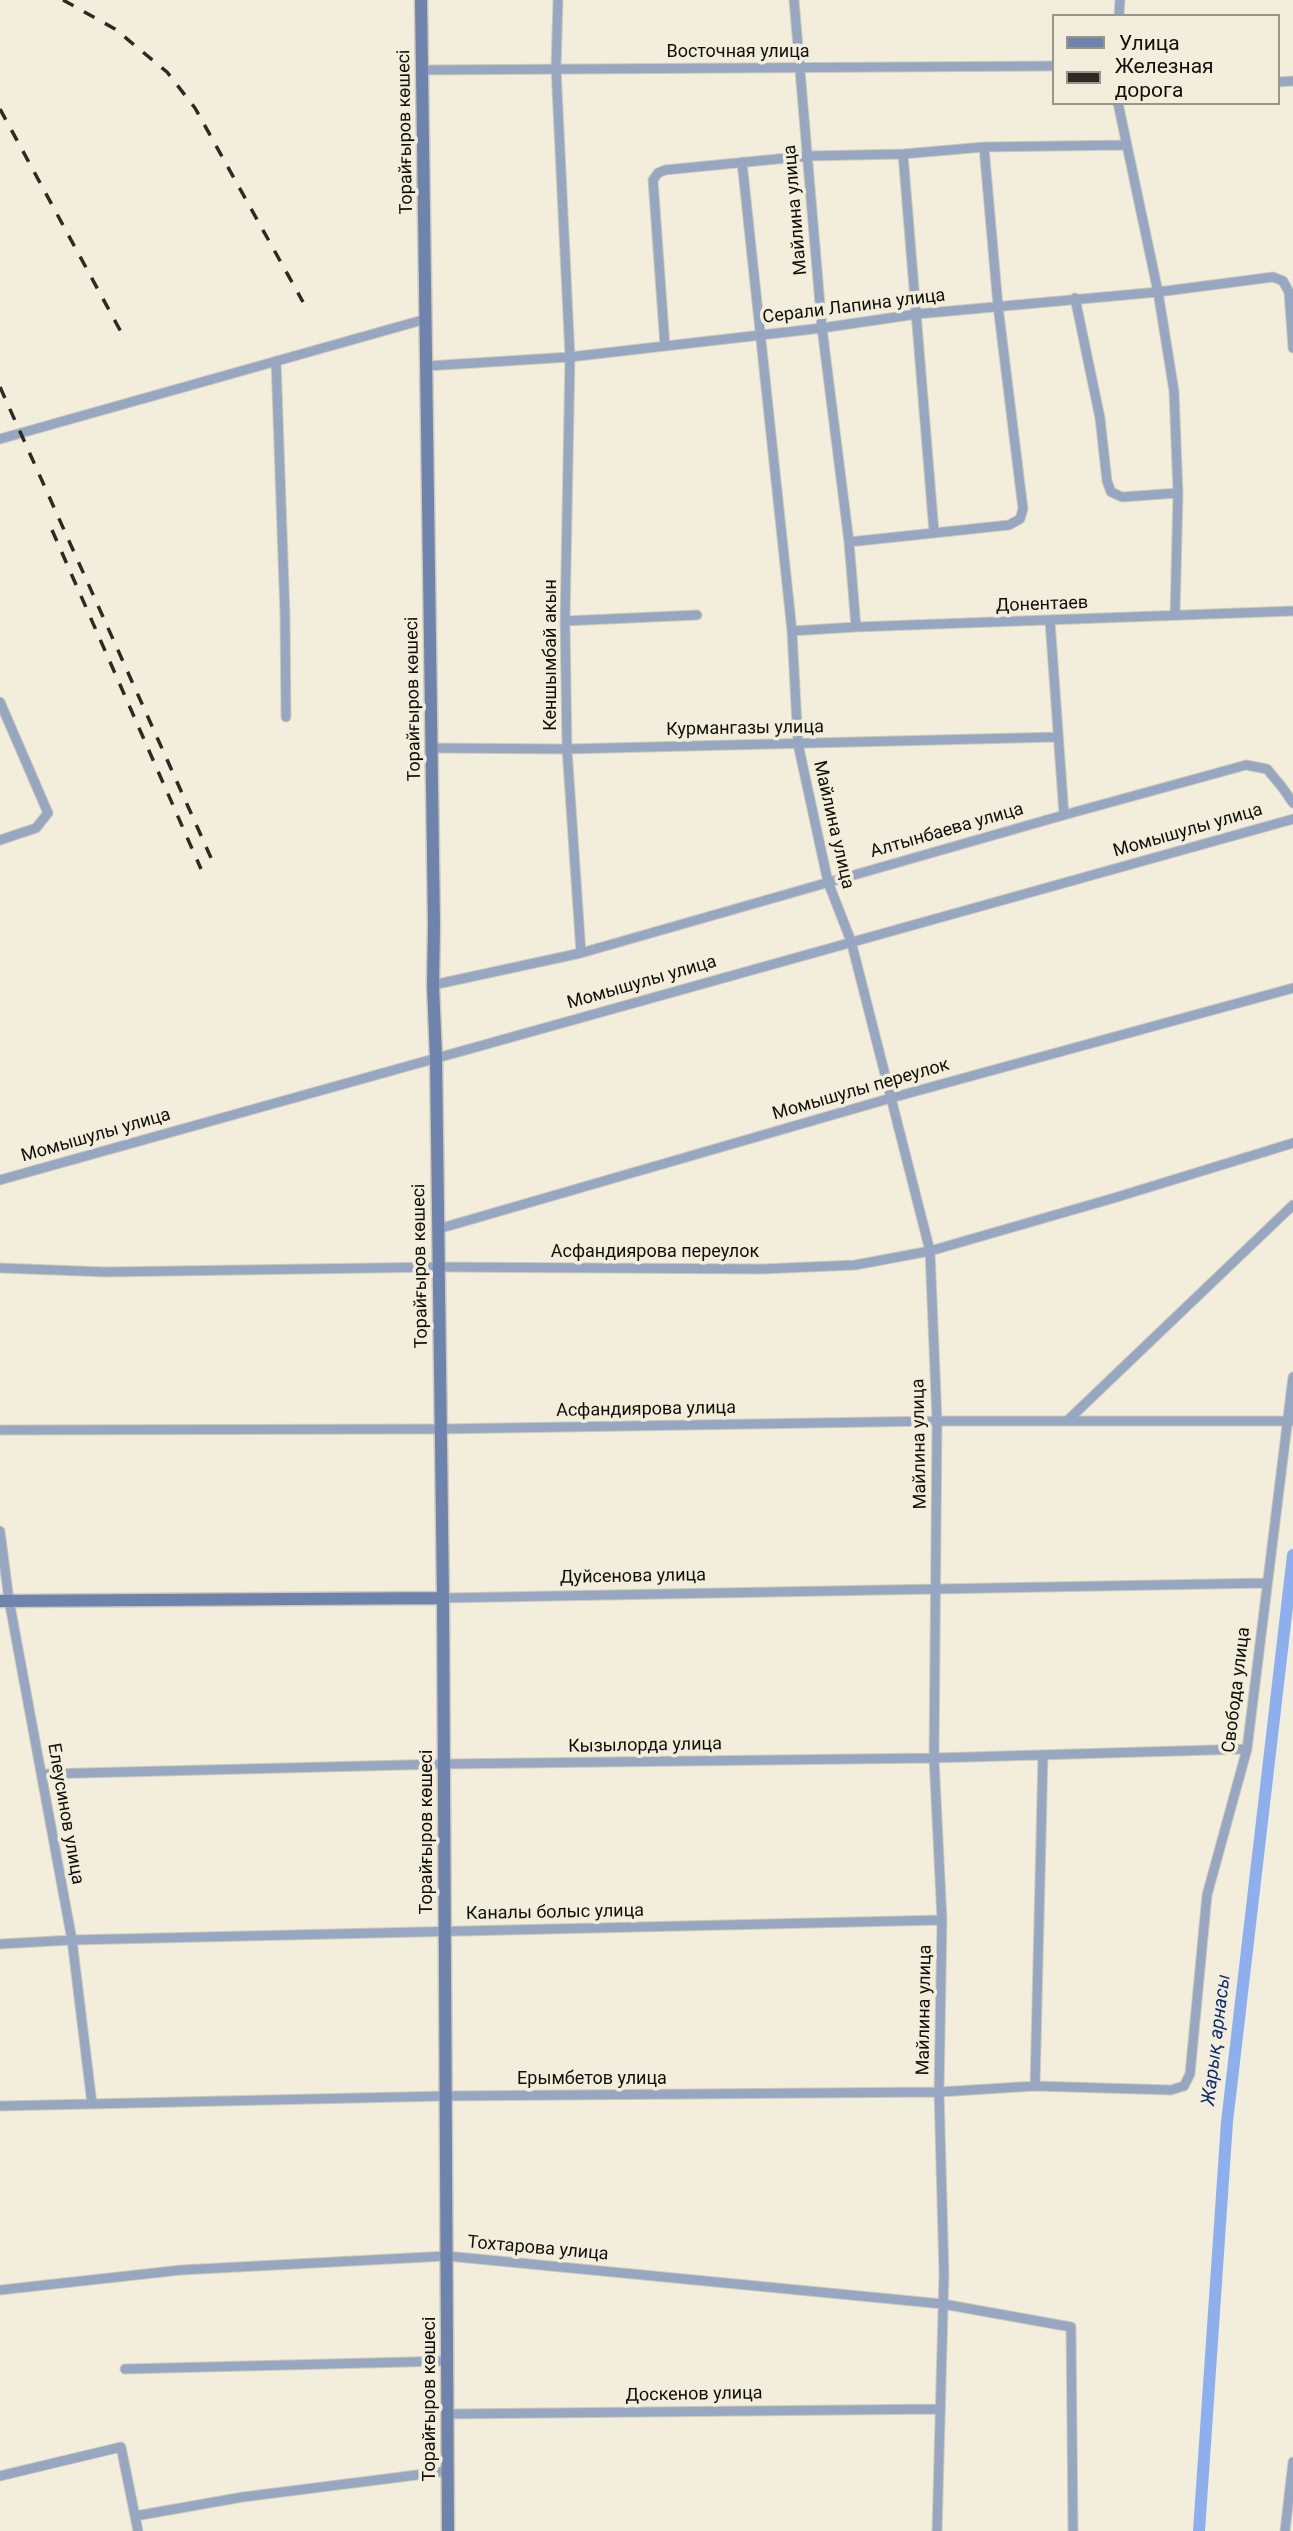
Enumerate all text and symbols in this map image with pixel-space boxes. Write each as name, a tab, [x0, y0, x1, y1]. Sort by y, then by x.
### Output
legend	[1052, 14, 1279, 105]
text: Улица	[1119, 31, 1180, 55]
street label: Восточная улица	[666, 41, 810, 63]
street label: Торайғыров көшесі	[394, 49, 418, 215]
text: Железная дорога	[1115, 54, 1214, 102]
street label: Майлина улица	[780, 144, 812, 276]
street label: Серали Лапина улица	[761, 285, 947, 329]
street label: Кеншымбай акын	[540, 579, 562, 731]
street label: Донентаев	[996, 593, 1088, 617]
street label: Торайғыров көшесі	[402, 616, 426, 782]
street label: Курмангазы улица	[666, 717, 824, 741]
street label: Майлина улица	[808, 759, 858, 891]
street label: Алтынбаева улица	[868, 799, 1026, 863]
street label: Момышулы улица	[1111, 799, 1265, 863]
street label: Момышулы улица	[565, 951, 719, 1015]
street label: Момышулы переулок	[770, 1054, 952, 1126]
street label: Момышулы улица	[19, 1104, 173, 1168]
street label: Торайғыров көшесі	[409, 1183, 433, 1349]
street label: Асфандиярова переулок	[551, 1241, 759, 1263]
street label: Майлина улица	[908, 1378, 932, 1510]
street label: Асфандиярова улица	[556, 1398, 736, 1422]
street label: Дуйсенова улица	[560, 1565, 706, 1589]
street label: Свобода улица	[1219, 1626, 1255, 1754]
street label: Кызылорда улица	[568, 1734, 722, 1758]
street label: Елеусинов улица	[42, 1742, 88, 1886]
street label: Торайғыров көшесі	[416, 1750, 438, 1914]
street label: Каналы болыс улица	[466, 1901, 644, 1925]
street label: Майлина улица	[913, 1944, 937, 2076]
water label: Жарық арнасы	[1198, 1973, 1236, 2107]
street label: Ерымбетов улица	[517, 2068, 667, 2090]
street label: Тохтарова улица	[467, 2232, 609, 2266]
street label: Торайғыров көшесі	[419, 2317, 441, 2481]
street label: Доскенов улица	[625, 2383, 763, 2407]

